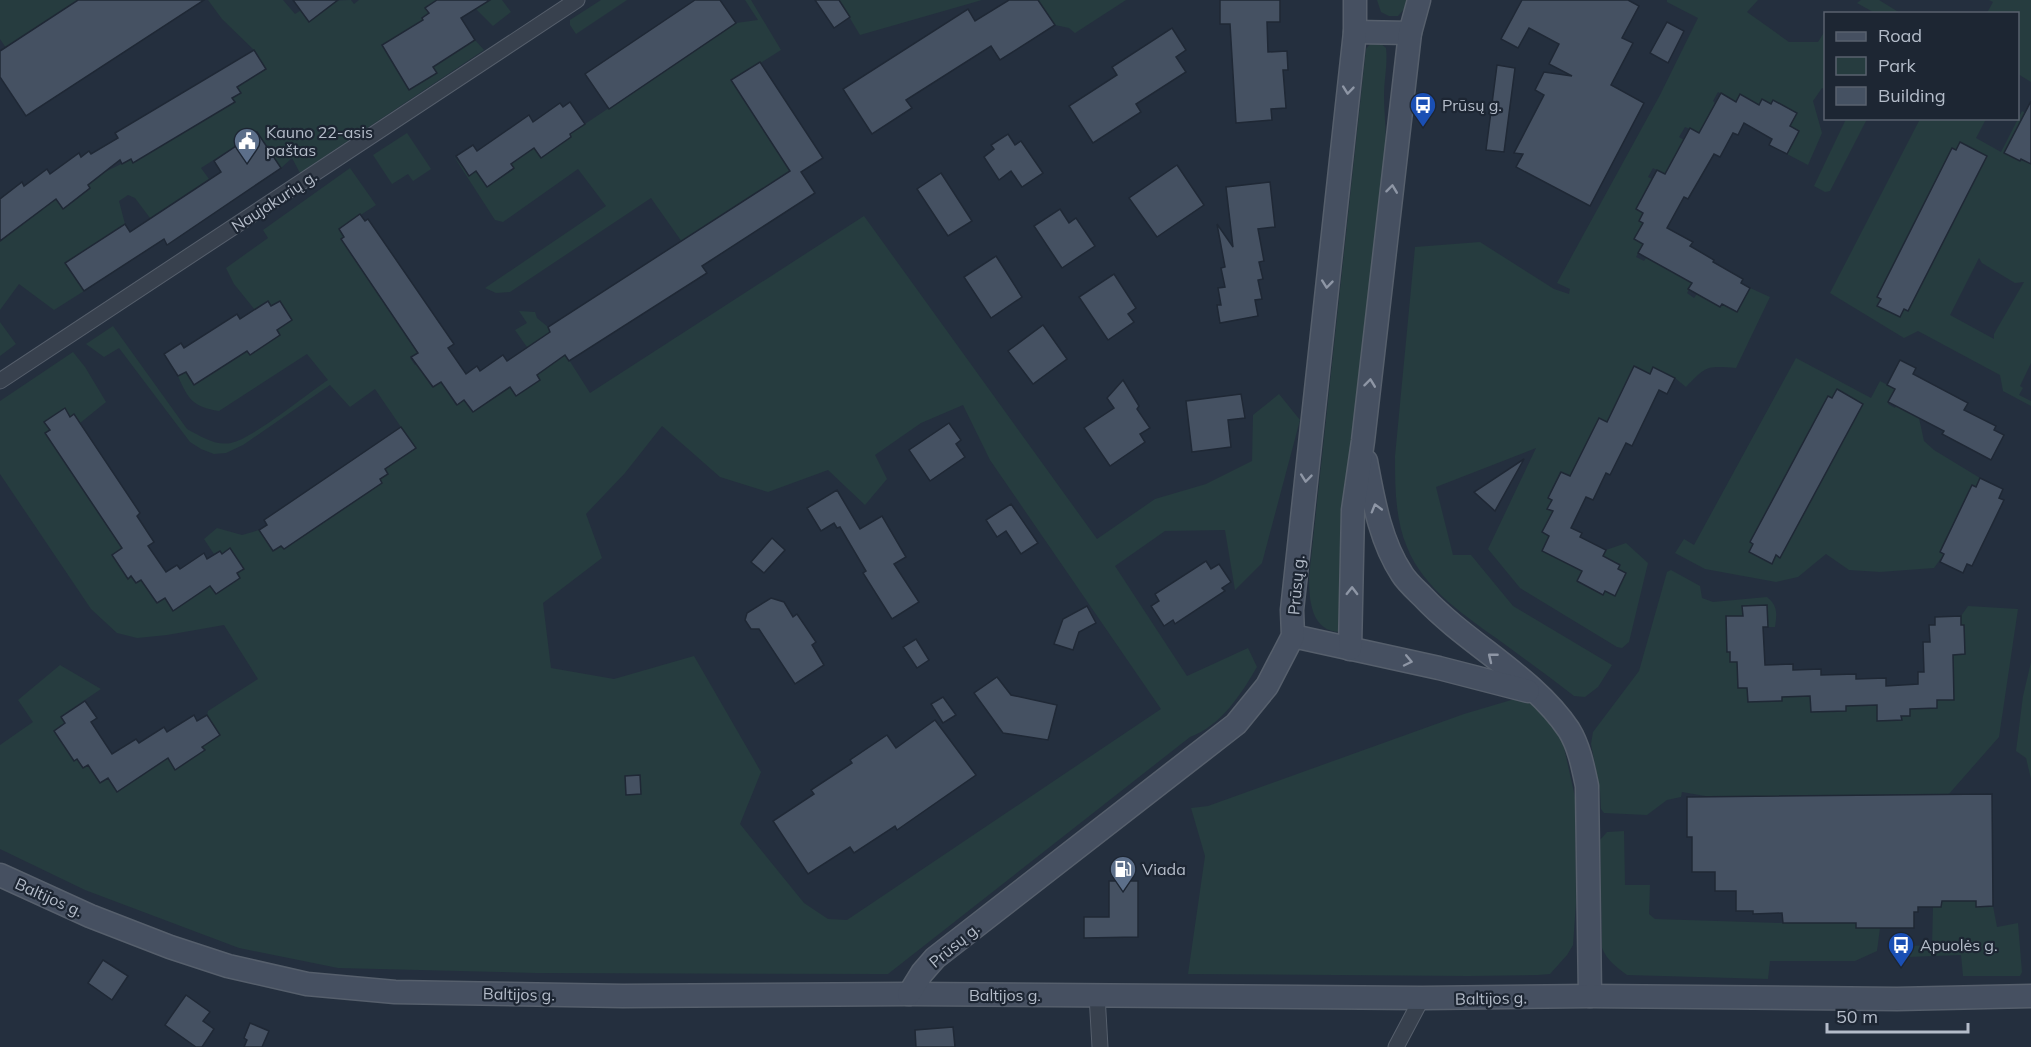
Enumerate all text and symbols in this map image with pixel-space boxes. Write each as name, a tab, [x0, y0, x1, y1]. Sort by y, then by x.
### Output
legend	[1824, 12, 2019, 120]
text: Road	[1878, 24, 1922, 47]
text: Park	[1878, 54, 1917, 77]
text: Building	[1878, 84, 1946, 107]
one-way arrow	[1343, 86, 1355, 95]
bus stop icon: Prūsų g.	[1408, 90, 1438, 128]
place label: Prūsų g.	[1442, 95, 1502, 115]
place label: Kauno 22-asis paštas	[266, 122, 373, 160]
public building icon: Kauno 22-asis paštas	[232, 126, 262, 164]
street label: Naujakurių g.	[227, 166, 321, 236]
one-way arrow	[1385, 185, 1398, 194]
one-way arrow	[1321, 280, 1334, 289]
one-way arrow	[1363, 379, 1376, 388]
one-way arrow	[1300, 474, 1313, 483]
one-way arrow	[1371, 503, 1383, 513]
street label: Prūsų g.	[1283, 554, 1309, 616]
one-way arrow	[1345, 586, 1358, 595]
one-way arrow	[1402, 654, 1412, 667]
one-way arrow	[1488, 654, 1499, 665]
fuel station icon: Viada	[1108, 854, 1138, 892]
place label: Viada	[1142, 859, 1186, 879]
street label: Baltijos g.	[12, 873, 86, 921]
street label: Prūsų g.	[925, 918, 983, 972]
bus stop icon: Apuolės g.	[1886, 930, 1916, 968]
place label: Apuolės g.	[1920, 935, 1998, 955]
street label: Baltijos g.	[483, 983, 555, 1005]
street label: Baltijos g.	[969, 985, 1041, 1005]
street label: Baltijos g.	[1455, 987, 1527, 1009]
scale bar	[1827, 996, 1968, 1034]
text: 50 m	[1836, 1005, 1878, 1028]

